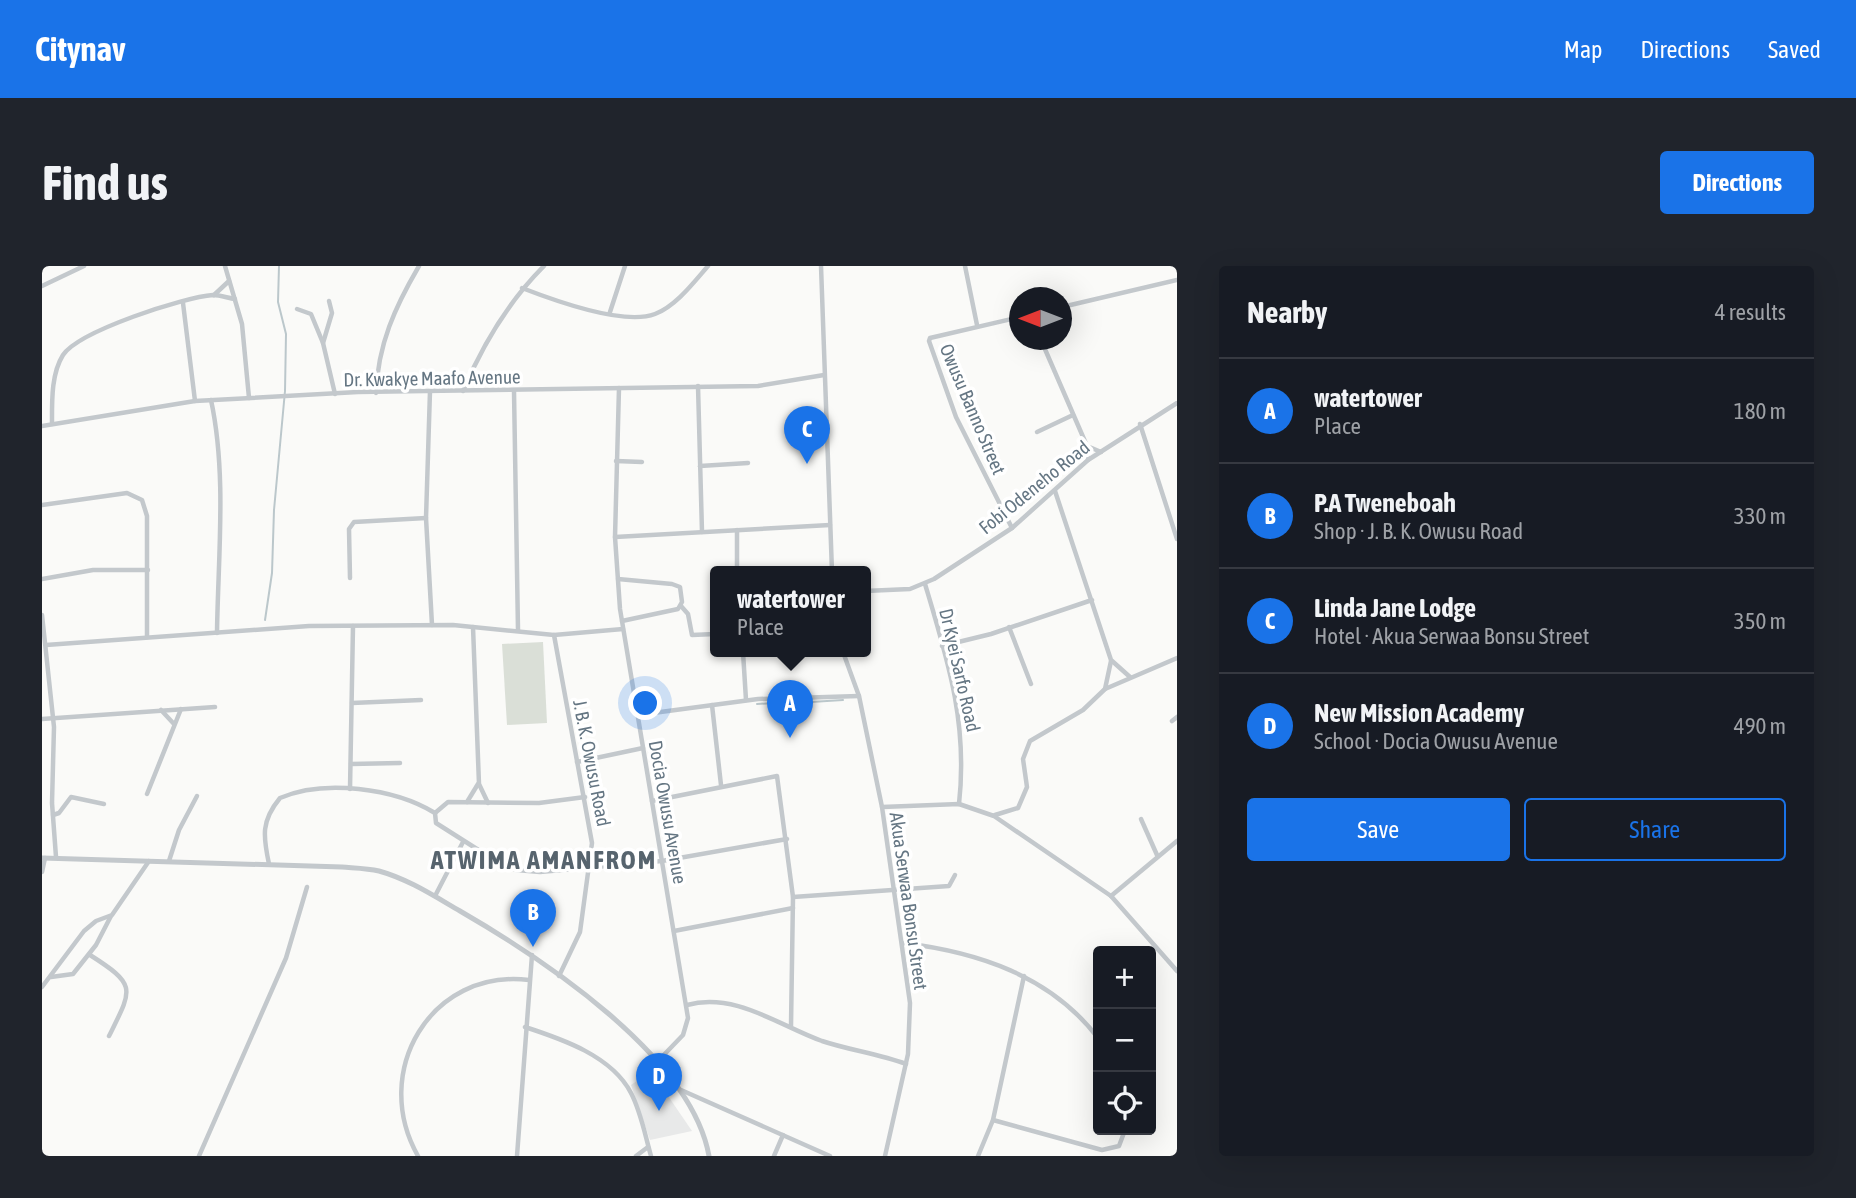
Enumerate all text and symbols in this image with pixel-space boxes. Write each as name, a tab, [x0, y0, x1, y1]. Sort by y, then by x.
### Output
text: Citynav	[35, 30, 126, 68]
text: Map	[1564, 36, 1602, 63]
text: Directions	[1640, 36, 1730, 63]
text: Saved	[1768, 36, 1821, 63]
button: Directions	[1660, 151, 1814, 214]
text: Find us	[42, 154, 168, 210]
north arrow	[1009, 287, 1072, 350]
text: Nearby	[1247, 295, 1327, 329]
text: 4 results	[1715, 299, 1786, 325]
street label: Owusu Banno Street	[936, 340, 1010, 478]
street label: Dr. Kwakye Maafo Avenue	[343, 365, 521, 391]
text: watertower	[1314, 383, 1422, 413]
text: A	[1264, 398, 1276, 424]
text: 180 m	[1734, 398, 1786, 424]
pin: C	[784, 406, 830, 464]
text: Place	[1314, 413, 1361, 439]
street label: Fobi Odeneho Road	[974, 436, 1094, 538]
text: P.A Tweneboah	[1314, 488, 1456, 518]
text: B	[1265, 503, 1275, 529]
text: 330 m	[1734, 503, 1786, 529]
text: Shop · J. B. K. Owusu Road	[1314, 518, 1523, 544]
popup	[710, 566, 871, 657]
text: watertower	[737, 584, 844, 614]
text: Linda Jane Lodge	[1314, 593, 1476, 623]
street label: Dr Kyei Sarfo Road	[935, 606, 985, 734]
text: C	[1265, 608, 1275, 634]
text: 350 m	[1734, 608, 1786, 634]
text: Place	[737, 614, 784, 640]
text: Hotel · Akua Serwaa Bonsu Street	[1314, 623, 1589, 649]
pin: A	[767, 680, 813, 738]
your location	[628, 686, 662, 720]
street label: J. B. K. Owusu Road	[569, 698, 615, 828]
text: New Mission Academy	[1314, 698, 1524, 728]
text: D	[1264, 713, 1276, 739]
text: 490 m	[1734, 713, 1786, 739]
text: School · Docia Owusu Avenue	[1314, 728, 1558, 754]
street label: Docia Owusu Avenue	[645, 739, 691, 885]
button: Save	[1247, 798, 1510, 861]
button: Share	[1524, 798, 1786, 861]
street label: Akua Serwaa Bonsu Street	[886, 811, 932, 991]
district label: ATWIMA AMANFROM	[430, 845, 657, 875]
pin: B	[510, 889, 556, 947]
map controls	[1093, 946, 1156, 1135]
button: +	[1093, 946, 1156, 1009]
button: −	[1093, 1009, 1156, 1072]
pin: D	[636, 1053, 682, 1111]
button: locate	[1093, 1072, 1156, 1135]

